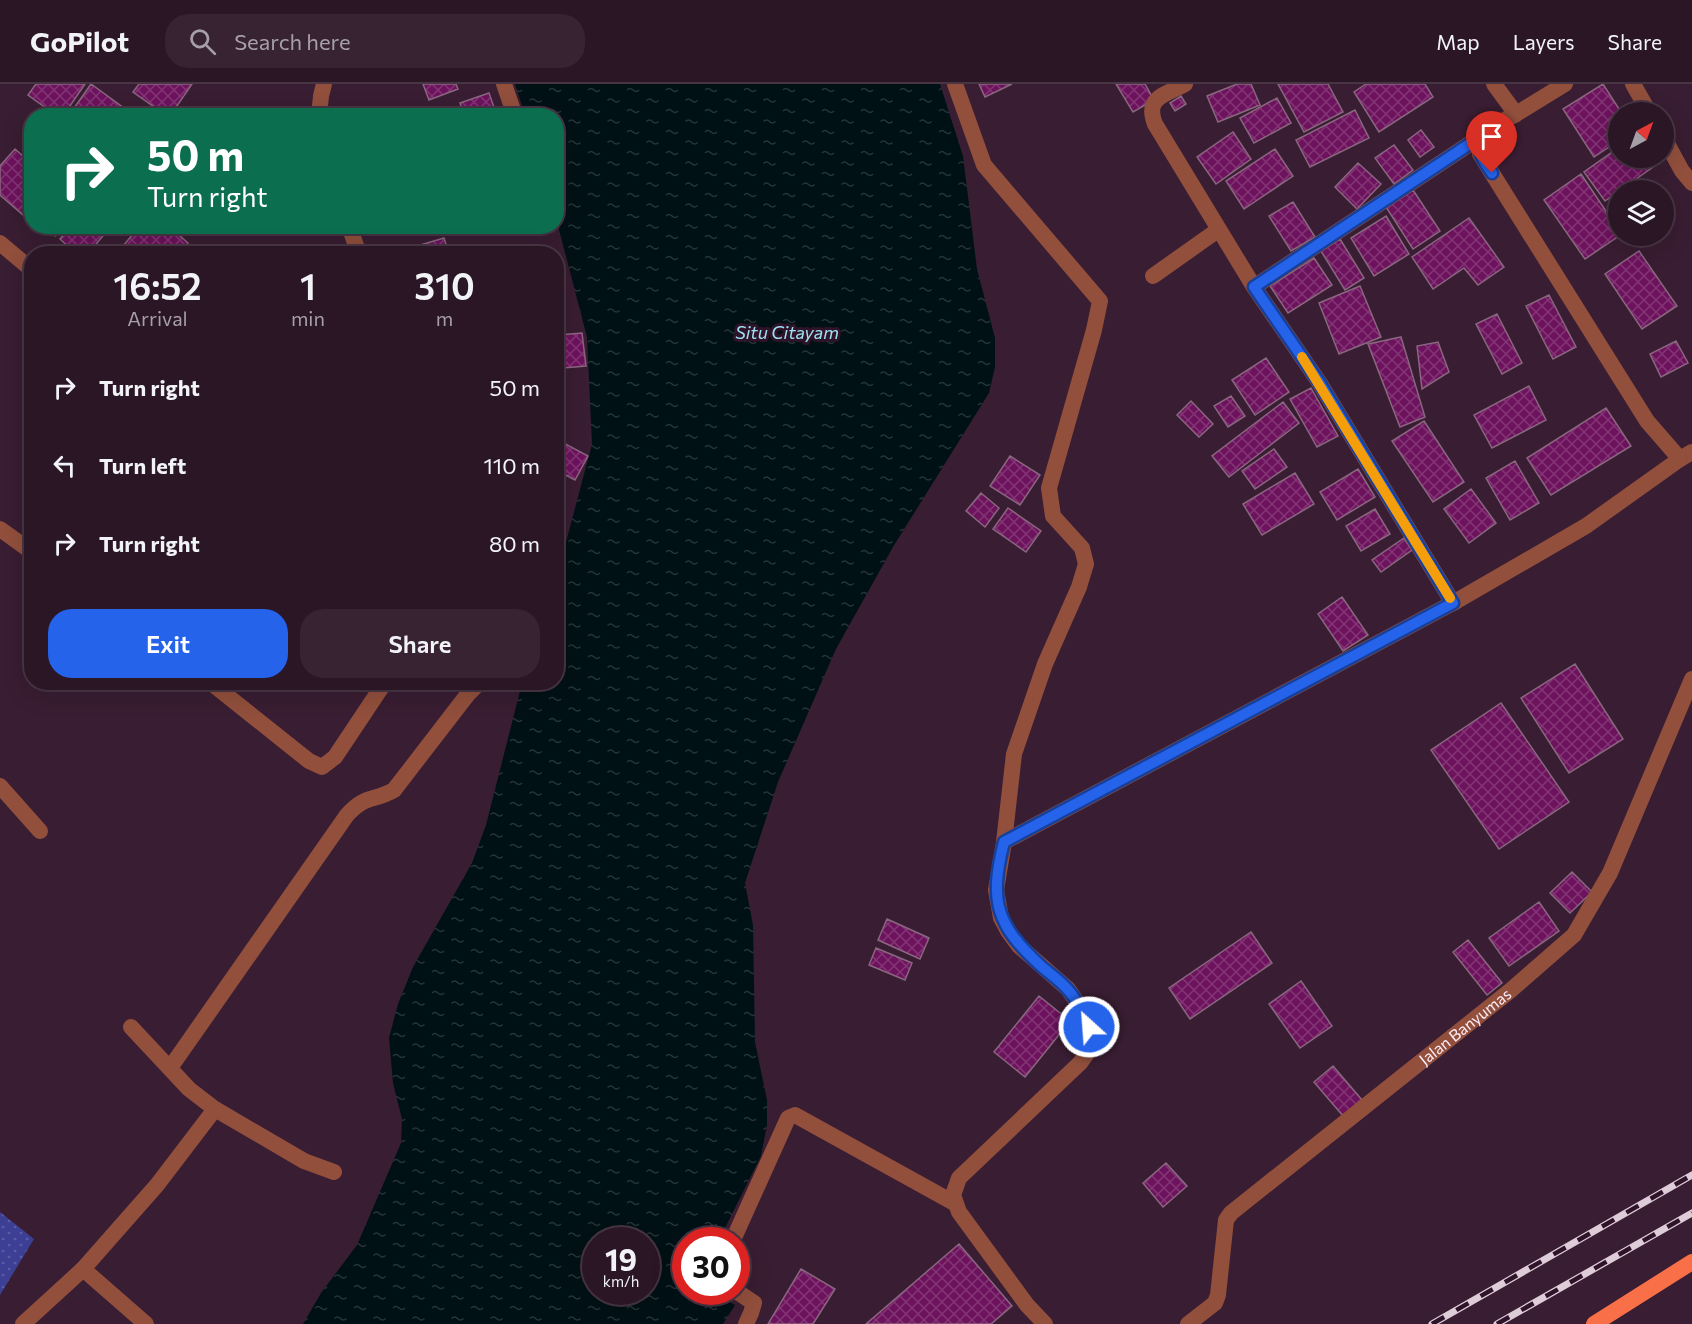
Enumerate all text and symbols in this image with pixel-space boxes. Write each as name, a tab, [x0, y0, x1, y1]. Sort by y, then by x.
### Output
search box	[165, 14, 585, 68]
text: GoPilot	[30, 24, 129, 58]
icon: search	[186, 25, 219, 58]
text: Search here	[234, 28, 351, 55]
text: Map	[1436, 29, 1480, 54]
text: Layers	[1513, 29, 1575, 54]
text: Share	[1608, 29, 1662, 54]
north arrow	[1608, 102, 1674, 168]
map controls	[1608, 102, 1674, 246]
pin	[1466, 111, 1517, 173]
icon: arrive	[1475, 120, 1508, 153]
text: 50 m	[147, 128, 244, 180]
icon: right	[48, 132, 126, 210]
text: Turn right	[147, 180, 267, 213]
button: layers	[1608, 180, 1674, 246]
text: 16:52	[113, 263, 202, 307]
text: 1	[300, 263, 316, 307]
text: 310	[414, 263, 475, 307]
text: Arrival	[127, 306, 188, 330]
text: min	[291, 306, 325, 330]
text: m	[436, 306, 453, 330]
water label: Situ Citayam	[735, 321, 839, 343]
icon: right	[48, 371, 81, 404]
text: Turn right	[99, 374, 200, 401]
text: 50 m	[490, 374, 540, 401]
icon: left	[48, 449, 81, 482]
text: Turn left	[99, 452, 186, 479]
text: 110 m	[483, 452, 540, 479]
icon: right	[48, 527, 81, 560]
text: Turn right	[99, 530, 200, 557]
text: 80 m	[489, 530, 540, 557]
button: Exit	[48, 609, 288, 678]
button: Share	[300, 609, 540, 678]
street label: Jalan Banyumas	[1415, 984, 1515, 1069]
position arrow	[1057, 995, 1121, 1059]
speed limit sign: 30	[672, 1227, 750, 1305]
text: 19	[605, 1240, 637, 1277]
text: km/h	[603, 1272, 639, 1290]

